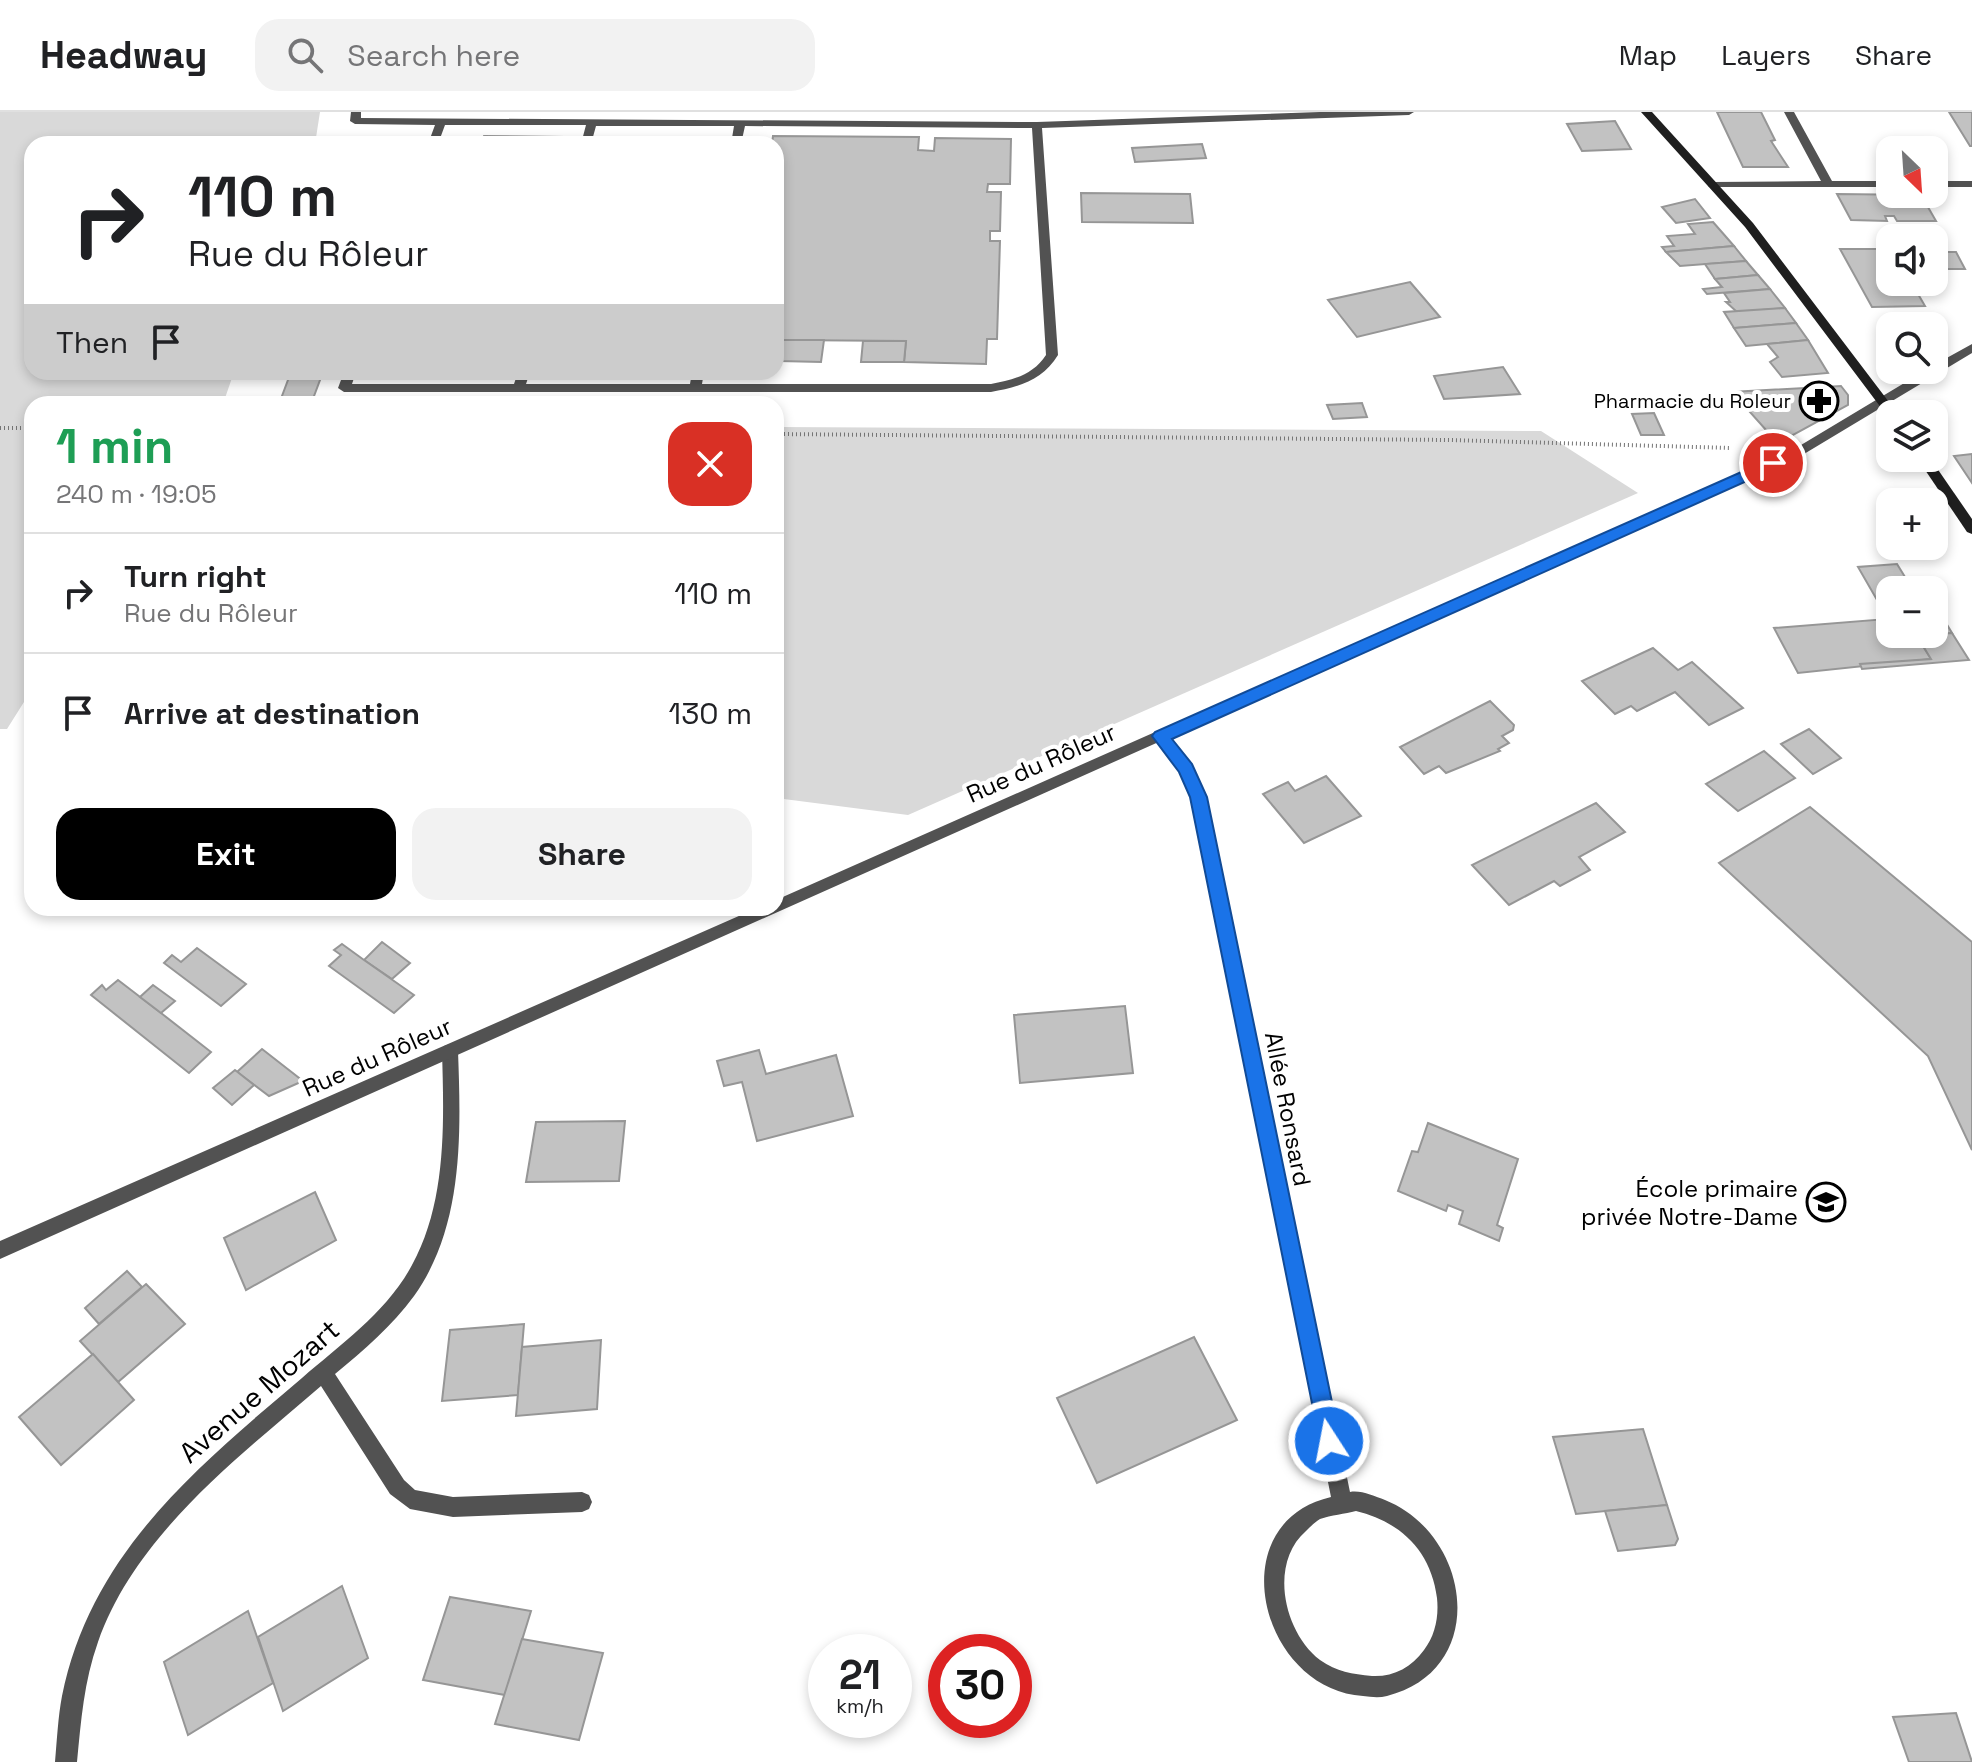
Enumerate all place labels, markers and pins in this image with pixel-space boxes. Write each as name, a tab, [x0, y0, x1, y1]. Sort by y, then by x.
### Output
pharmacy icon: Pharmacie du Roleur	[1798, 380, 1840, 422]
place label: Pharmacie du Roleur	[1594, 388, 1791, 414]
pin	[1739, 429, 1807, 497]
place label: École primaire privée Notre-Dame	[1581, 1173, 1798, 1232]
school or university icon: École primaire privée Notre-Dame	[1805, 1181, 1847, 1223]

